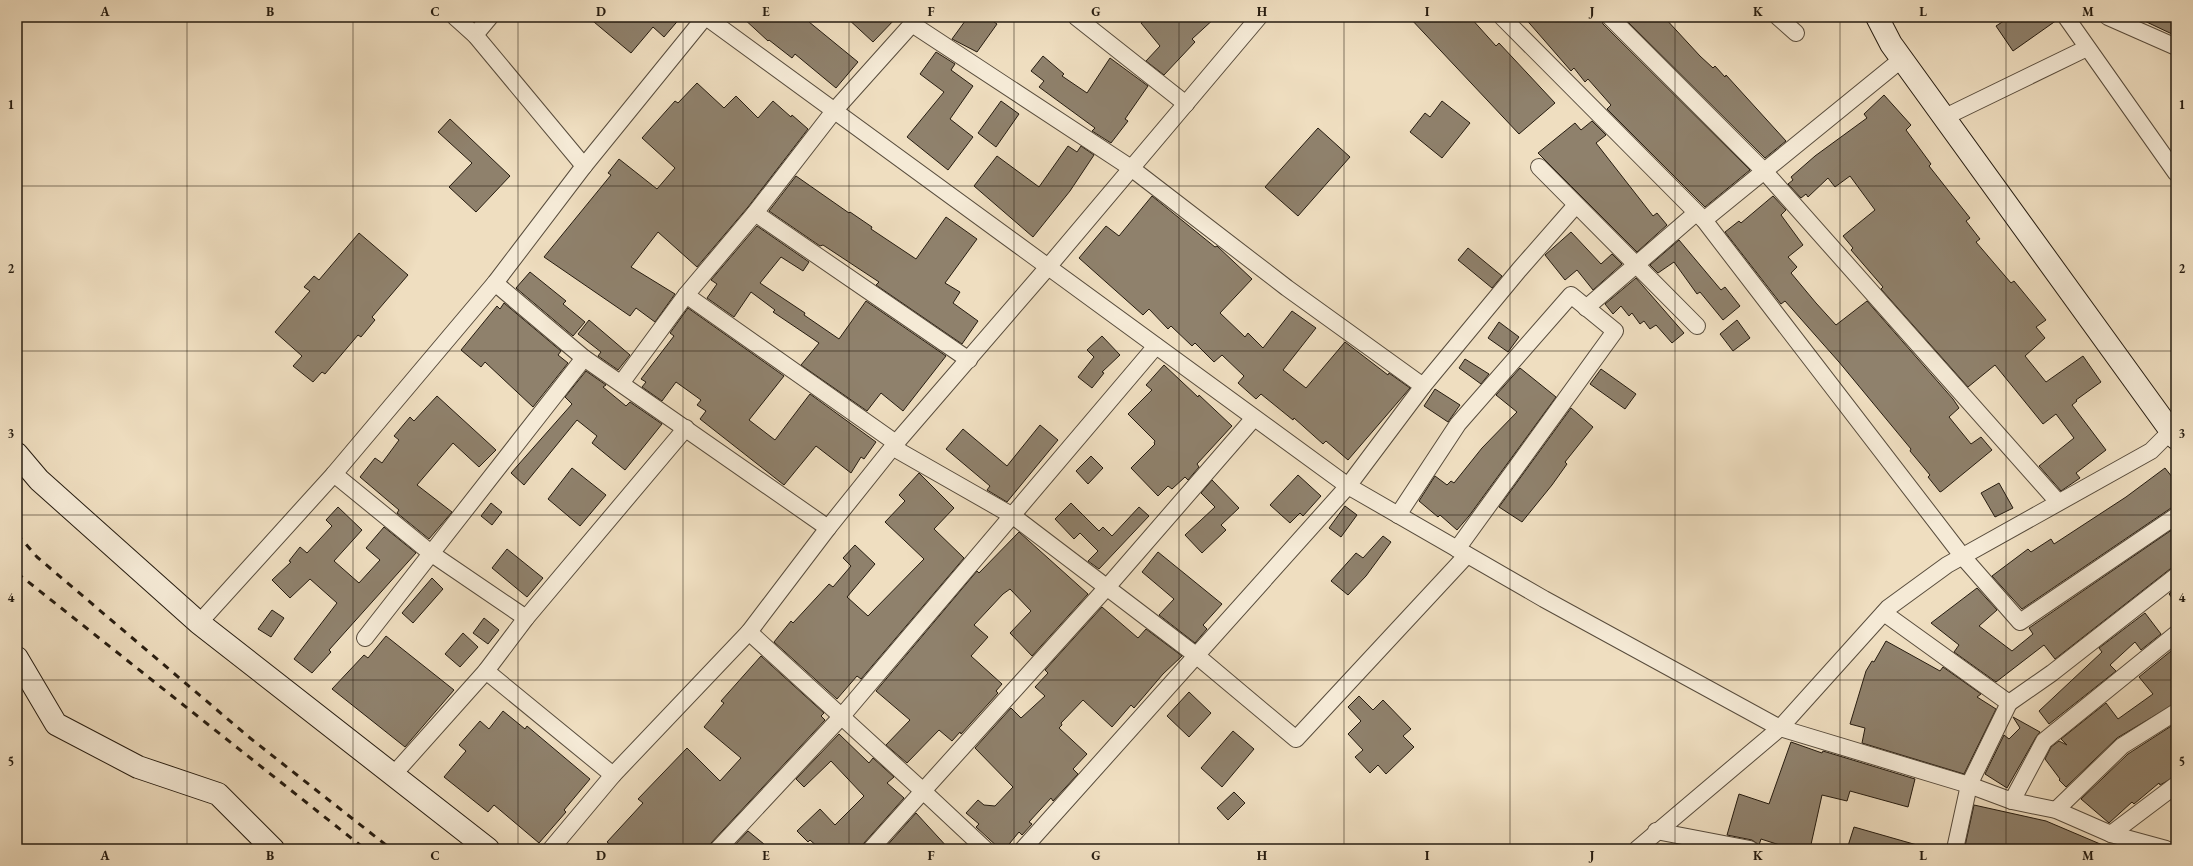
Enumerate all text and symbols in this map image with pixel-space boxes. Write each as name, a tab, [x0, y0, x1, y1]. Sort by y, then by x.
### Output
text: A	[99, 3, 110, 20]
text: B	[266, 3, 274, 20]
text: C	[430, 3, 440, 20]
text: D	[596, 3, 606, 20]
text: E	[762, 3, 770, 20]
text: F	[927, 3, 935, 20]
text: G	[1091, 3, 1101, 20]
text: H	[1257, 3, 1268, 20]
text: I	[1425, 3, 1430, 20]
text: J	[1588, 3, 1595, 20]
text: K	[1753, 3, 1764, 20]
text: L	[1919, 3, 1927, 20]
text: M	[2082, 3, 2094, 20]
text: 1	[8, 96, 15, 113]
text: 1	[2179, 96, 2186, 113]
text: 2	[8, 260, 15, 277]
text: 2	[2179, 260, 2186, 277]
text: 3	[8, 425, 15, 442]
text: 3	[2179, 425, 2186, 442]
text: 4	[8, 589, 15, 606]
text: 4	[2179, 589, 2186, 606]
text: 5	[8, 753, 14, 770]
text: 5	[2179, 753, 2185, 770]
text: A	[99, 847, 110, 864]
text: B	[266, 847, 274, 864]
text: C	[430, 847, 440, 864]
text: D	[596, 847, 606, 864]
text: E	[762, 847, 770, 864]
text: F	[927, 847, 935, 864]
text: G	[1091, 847, 1101, 864]
text: H	[1257, 847, 1268, 864]
text: I	[1425, 847, 1430, 864]
text: J	[1588, 847, 1595, 864]
text: K	[1753, 847, 1764, 864]
text: L	[1919, 847, 1927, 864]
text: M	[2082, 847, 2094, 864]

